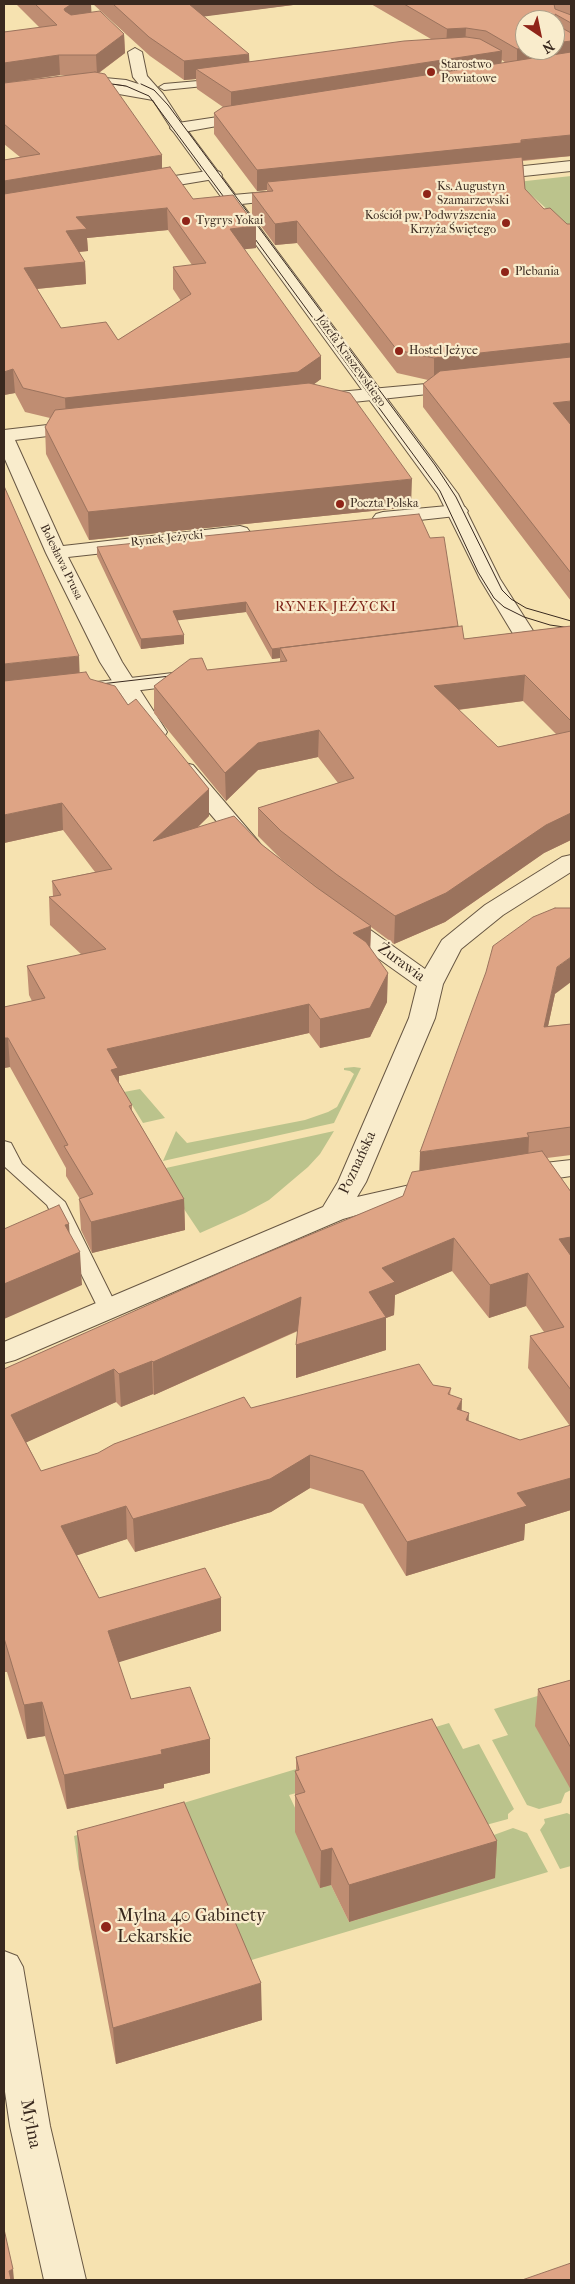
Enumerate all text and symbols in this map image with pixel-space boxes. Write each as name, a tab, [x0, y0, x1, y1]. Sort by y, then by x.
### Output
north arrow	[515, 10, 565, 60]
text: N	[539, 37, 557, 57]
place label: Starostwo Powiatowe	[441, 58, 497, 86]
marker: Starostwo Powiatowe	[425, 66, 437, 78]
place label: Ks. Augustyn Szamarzewski	[437, 180, 509, 208]
marker: Ks. Augustyn Szamarzewski	[421, 188, 433, 200]
place label: Kościół pw. Podwyższenia Krzyża Świętego	[365, 209, 496, 237]
place label: Tygrys Yokai	[196, 214, 263, 228]
marker: Tygrys Yokai	[180, 215, 192, 227]
marker: Kościół pw. Podwyższenia Krzyża Świętego	[500, 217, 512, 229]
place label: Plebania	[515, 265, 559, 279]
marker: Plebania	[499, 266, 511, 278]
street label: Józefa Kraszewskiego	[313, 312, 389, 410]
place label: Hostel Jeżyce	[409, 344, 478, 358]
marker: Hostel Jeżyce	[393, 345, 405, 357]
place label: Poczta Polska	[350, 497, 418, 511]
marker: Poczta Polska	[334, 498, 346, 510]
street label: Bolesława Prusa	[37, 522, 85, 602]
street label: Rynek Jeżycki	[130, 528, 204, 550]
district label: RYNEK JEŻYCKI	[273, 600, 399, 616]
street label: Żurawia	[374, 940, 428, 986]
street label: Poznańska	[336, 1129, 380, 1197]
place label: Mylna 40 Gabinety Lekarskie	[117, 1906, 266, 1948]
marker: Mylna 40 Gabinety Lekarskie	[99, 1920, 113, 1934]
street label: Mylna	[15, 2098, 45, 2150]

